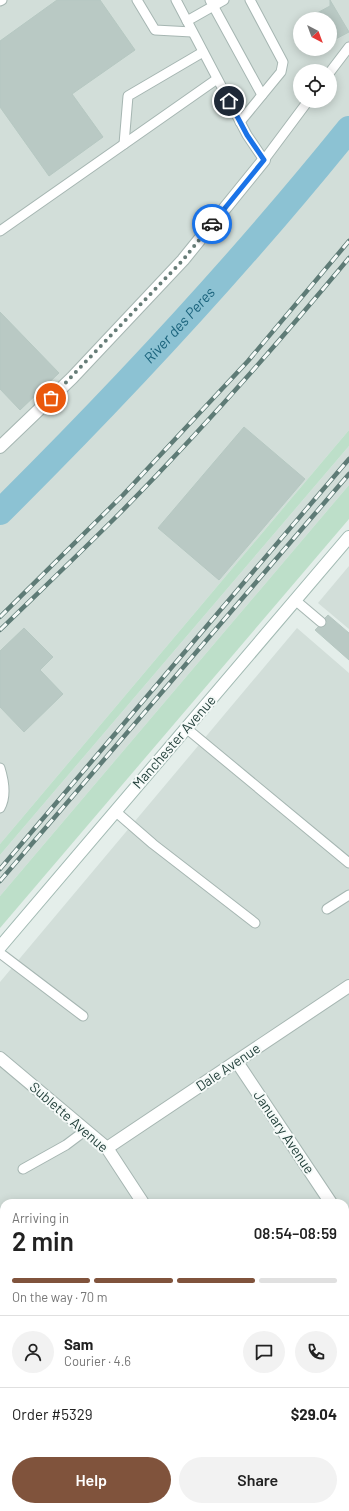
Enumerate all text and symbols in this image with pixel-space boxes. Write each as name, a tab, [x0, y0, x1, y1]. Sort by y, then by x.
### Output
north arrow	[293, 12, 337, 56]
map controls	[293, 12, 337, 108]
button: locate	[293, 64, 337, 108]
pin	[212, 84, 246, 118]
icon: home	[218, 90, 240, 112]
courier	[192, 204, 232, 244]
icon: car	[201, 213, 223, 235]
water label: River des Peres	[139, 283, 218, 366]
pin	[34, 381, 68, 415]
icon: bag	[40, 387, 62, 409]
street label: Manchester Avenue	[128, 692, 219, 792]
street label: Dale Avenue	[192, 1039, 263, 1094]
street label: Sublette Avenue	[27, 1078, 112, 1155]
street label: January Avenue	[250, 1087, 318, 1177]
text: Arriving in	[12, 1210, 69, 1226]
text: 08:54–08:59	[254, 1224, 337, 1242]
text: 2 min	[12, 1225, 74, 1256]
text: On the way · 70 m	[12, 1289, 107, 1305]
button: person	[12, 1331, 54, 1373]
button: chat	[243, 1331, 285, 1373]
button: phone	[295, 1331, 337, 1373]
text: Sam	[64, 1335, 93, 1353]
text: Courier · 4.6	[64, 1353, 131, 1369]
text: Order #5329	[12, 1405, 93, 1423]
text: $29.04	[291, 1405, 337, 1423]
button: Help	[12, 1457, 171, 1503]
button: Share	[179, 1457, 337, 1503]

